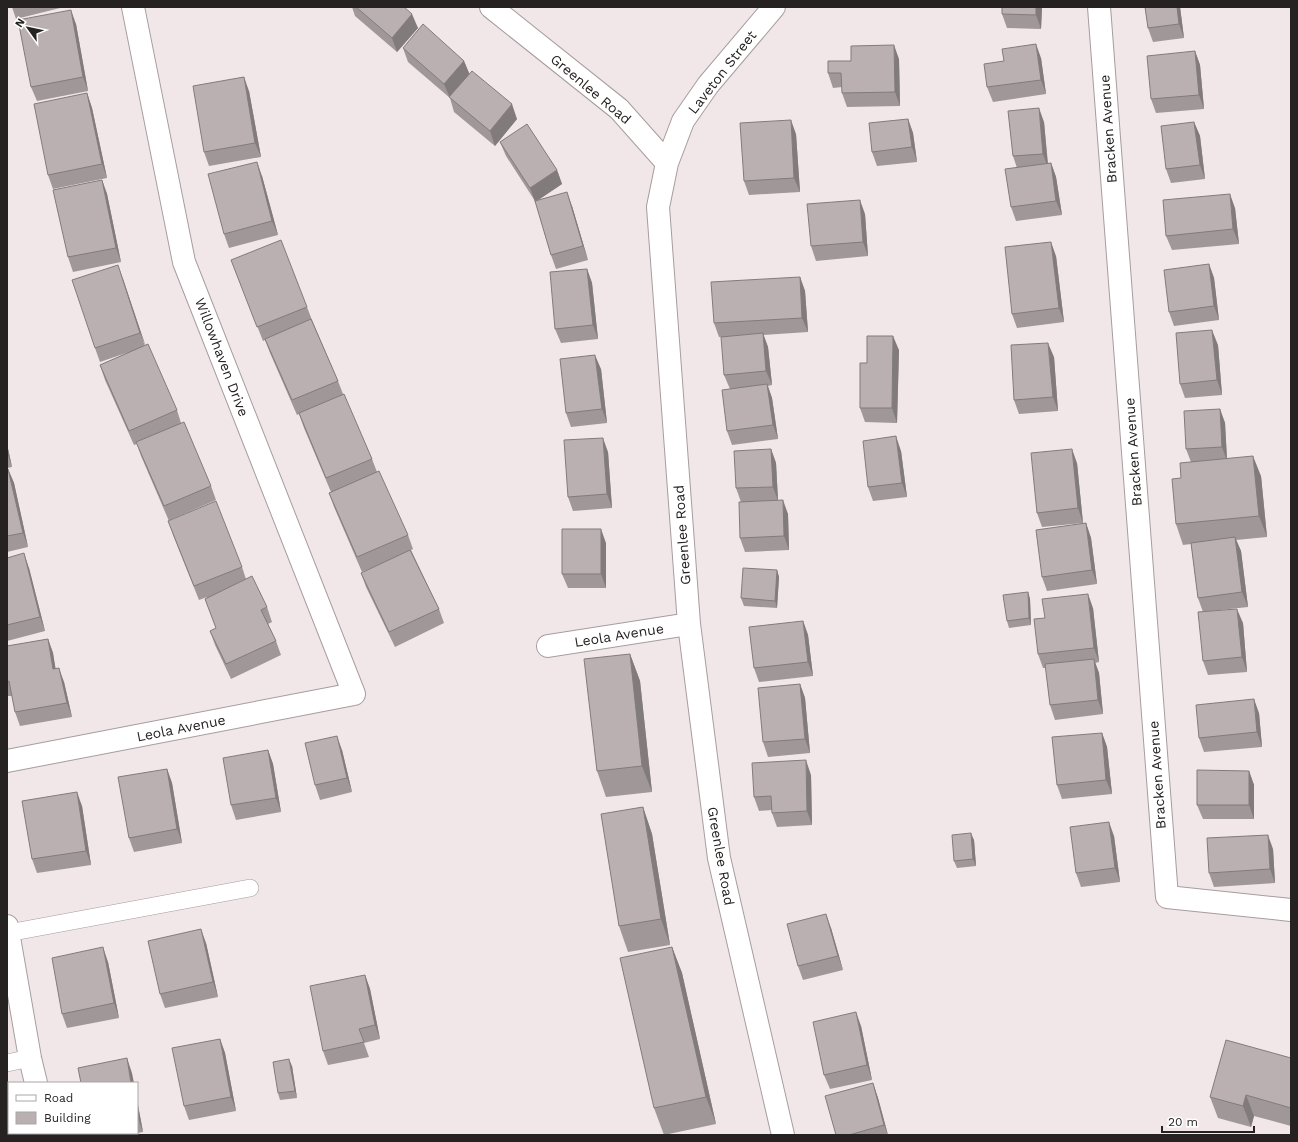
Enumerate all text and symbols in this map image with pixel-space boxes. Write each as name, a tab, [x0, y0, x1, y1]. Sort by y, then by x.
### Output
north arrow	[8, 8, 48, 48]
text: N	[12, 16, 28, 30]
street label: Laveton Street	[685, 27, 759, 117]
street label: Greenlee Road	[548, 51, 634, 127]
street label: Bracken Avenue	[1096, 74, 1120, 184]
street label: Willowhaven Drive	[192, 296, 252, 418]
street label: Bracken Avenue	[1121, 397, 1145, 507]
street label: Greenlee Road	[671, 485, 693, 585]
street label: Leola Avenue	[573, 620, 665, 650]
street label: Leola Avenue	[135, 712, 227, 744]
street label: Bracken Avenue	[1145, 720, 1169, 830]
street label: Greenlee Road	[704, 805, 738, 907]
legend	[8, 1082, 138, 1134]
text: Road	[44, 1091, 73, 1105]
scale bar	[1162, 1108, 1254, 1134]
text: Building	[44, 1111, 91, 1125]
text: 20 m	[1168, 1115, 1198, 1129]

